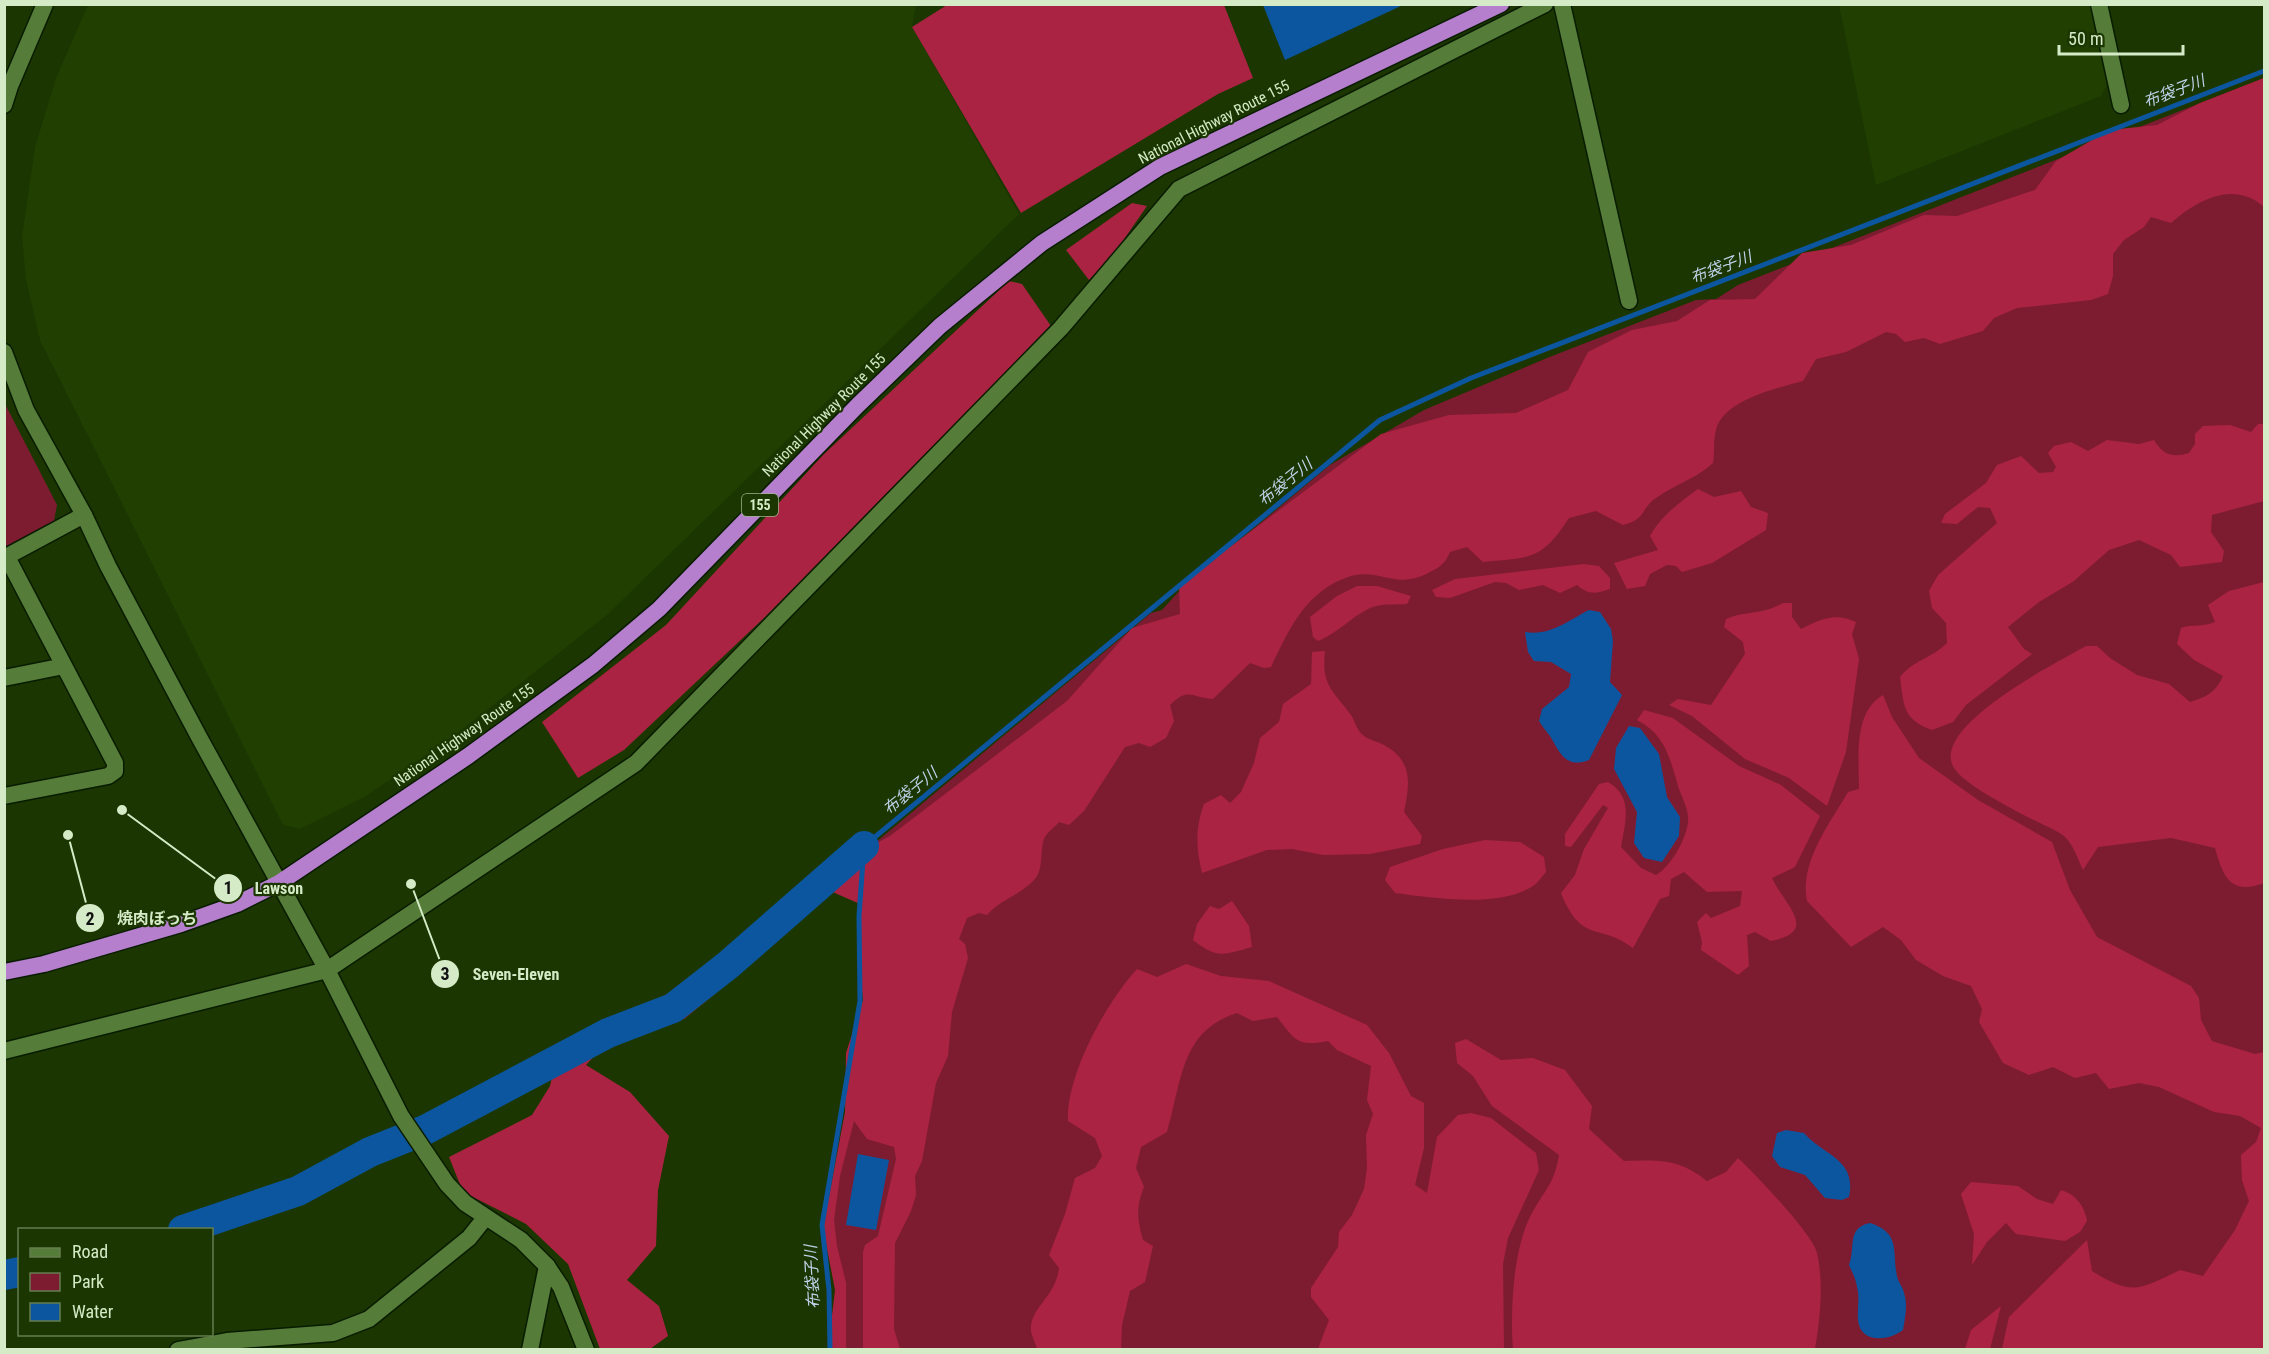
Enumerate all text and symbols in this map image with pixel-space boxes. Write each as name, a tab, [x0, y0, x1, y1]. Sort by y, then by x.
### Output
scale bar	[2059, 18, 2184, 56]
text: 50 m	[2068, 28, 2103, 49]
water label: 布袋子川	[2141, 70, 2209, 111]
street label: National Highway Route 155	[1136, 76, 1292, 168]
water label: 布袋子川	[1688, 246, 1756, 287]
street label: National Highway Route 155	[759, 350, 889, 480]
water label: 布袋子川	[1254, 453, 1317, 510]
road number: 155	[742, 494, 778, 516]
street label: National Highway Route 155	[390, 680, 538, 790]
water label: 布袋子川	[879, 762, 942, 819]
callout: Lawson	[213, 871, 315, 905]
text: 1	[223, 877, 233, 898]
text: Lawson	[255, 879, 303, 898]
callout: 焼肉ぼっち	[75, 901, 209, 935]
text: 2	[85, 908, 95, 929]
text: 焼肉ぼっち	[117, 909, 197, 928]
callout: Seven-Eleven	[430, 957, 571, 991]
text: 3	[440, 963, 450, 984]
text: Seven-Eleven	[473, 965, 559, 984]
legend	[18, 1228, 213, 1336]
text: Road	[72, 1241, 108, 1262]
water label: 布袋子川	[801, 1243, 823, 1309]
text: Park	[72, 1271, 104, 1292]
text: Water	[72, 1301, 114, 1322]

